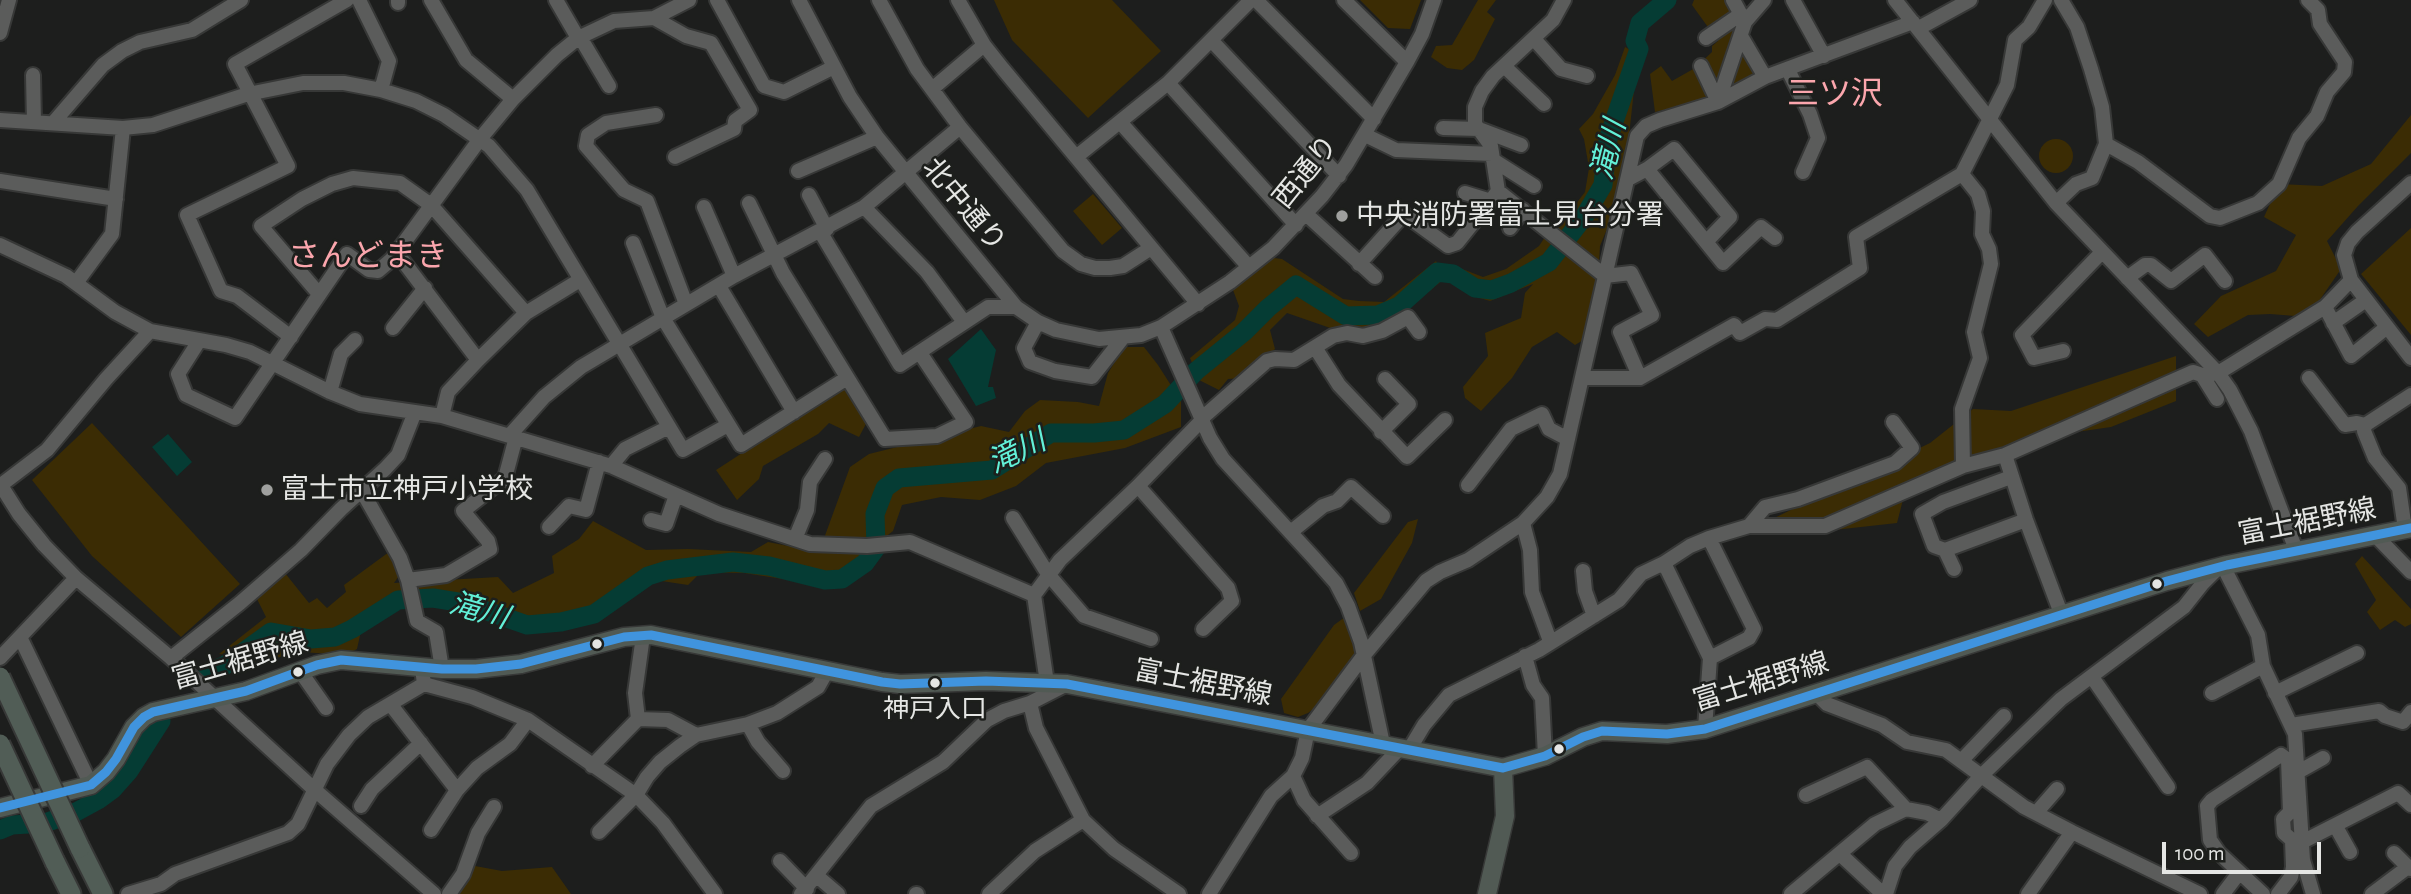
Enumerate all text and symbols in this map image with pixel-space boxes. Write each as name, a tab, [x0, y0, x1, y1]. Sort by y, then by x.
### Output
district label: 三ツ沢	[1787, 75, 1883, 113]
water label: 滝川	[1584, 117, 1634, 183]
street label: 西通り	[1267, 129, 1345, 215]
street label: 北中通り	[915, 151, 1013, 259]
place label: 中央消防署富士見台分署	[1356, 199, 1664, 233]
marker: 中央消防署富士見台分署	[1334, 208, 1350, 224]
district label: さんどまき	[288, 237, 448, 275]
water label: 滝川	[982, 423, 1052, 481]
place label: 富士市立神戸小学校	[281, 473, 533, 507]
marker: 富士市立神戸小学校	[259, 482, 275, 498]
street label: 富士裾野線	[2235, 492, 2379, 552]
unlabelled marker	[2150, 577, 2164, 591]
water label: 滝川	[445, 585, 513, 637]
street label: 富士裾野線	[168, 626, 312, 696]
unlabelled marker	[590, 637, 604, 651]
street label: 富士裾野線	[1689, 645, 1833, 719]
street label: 富士裾野線	[1131, 653, 1275, 713]
unlabelled marker	[291, 665, 305, 679]
marker: 神戸入口	[928, 676, 942, 690]
place label: 神戸入口	[883, 693, 987, 725]
unlabelled marker	[1552, 742, 1566, 756]
scale bar	[2166, 828, 2325, 872]
text: 100 m	[2175, 843, 2225, 864]

